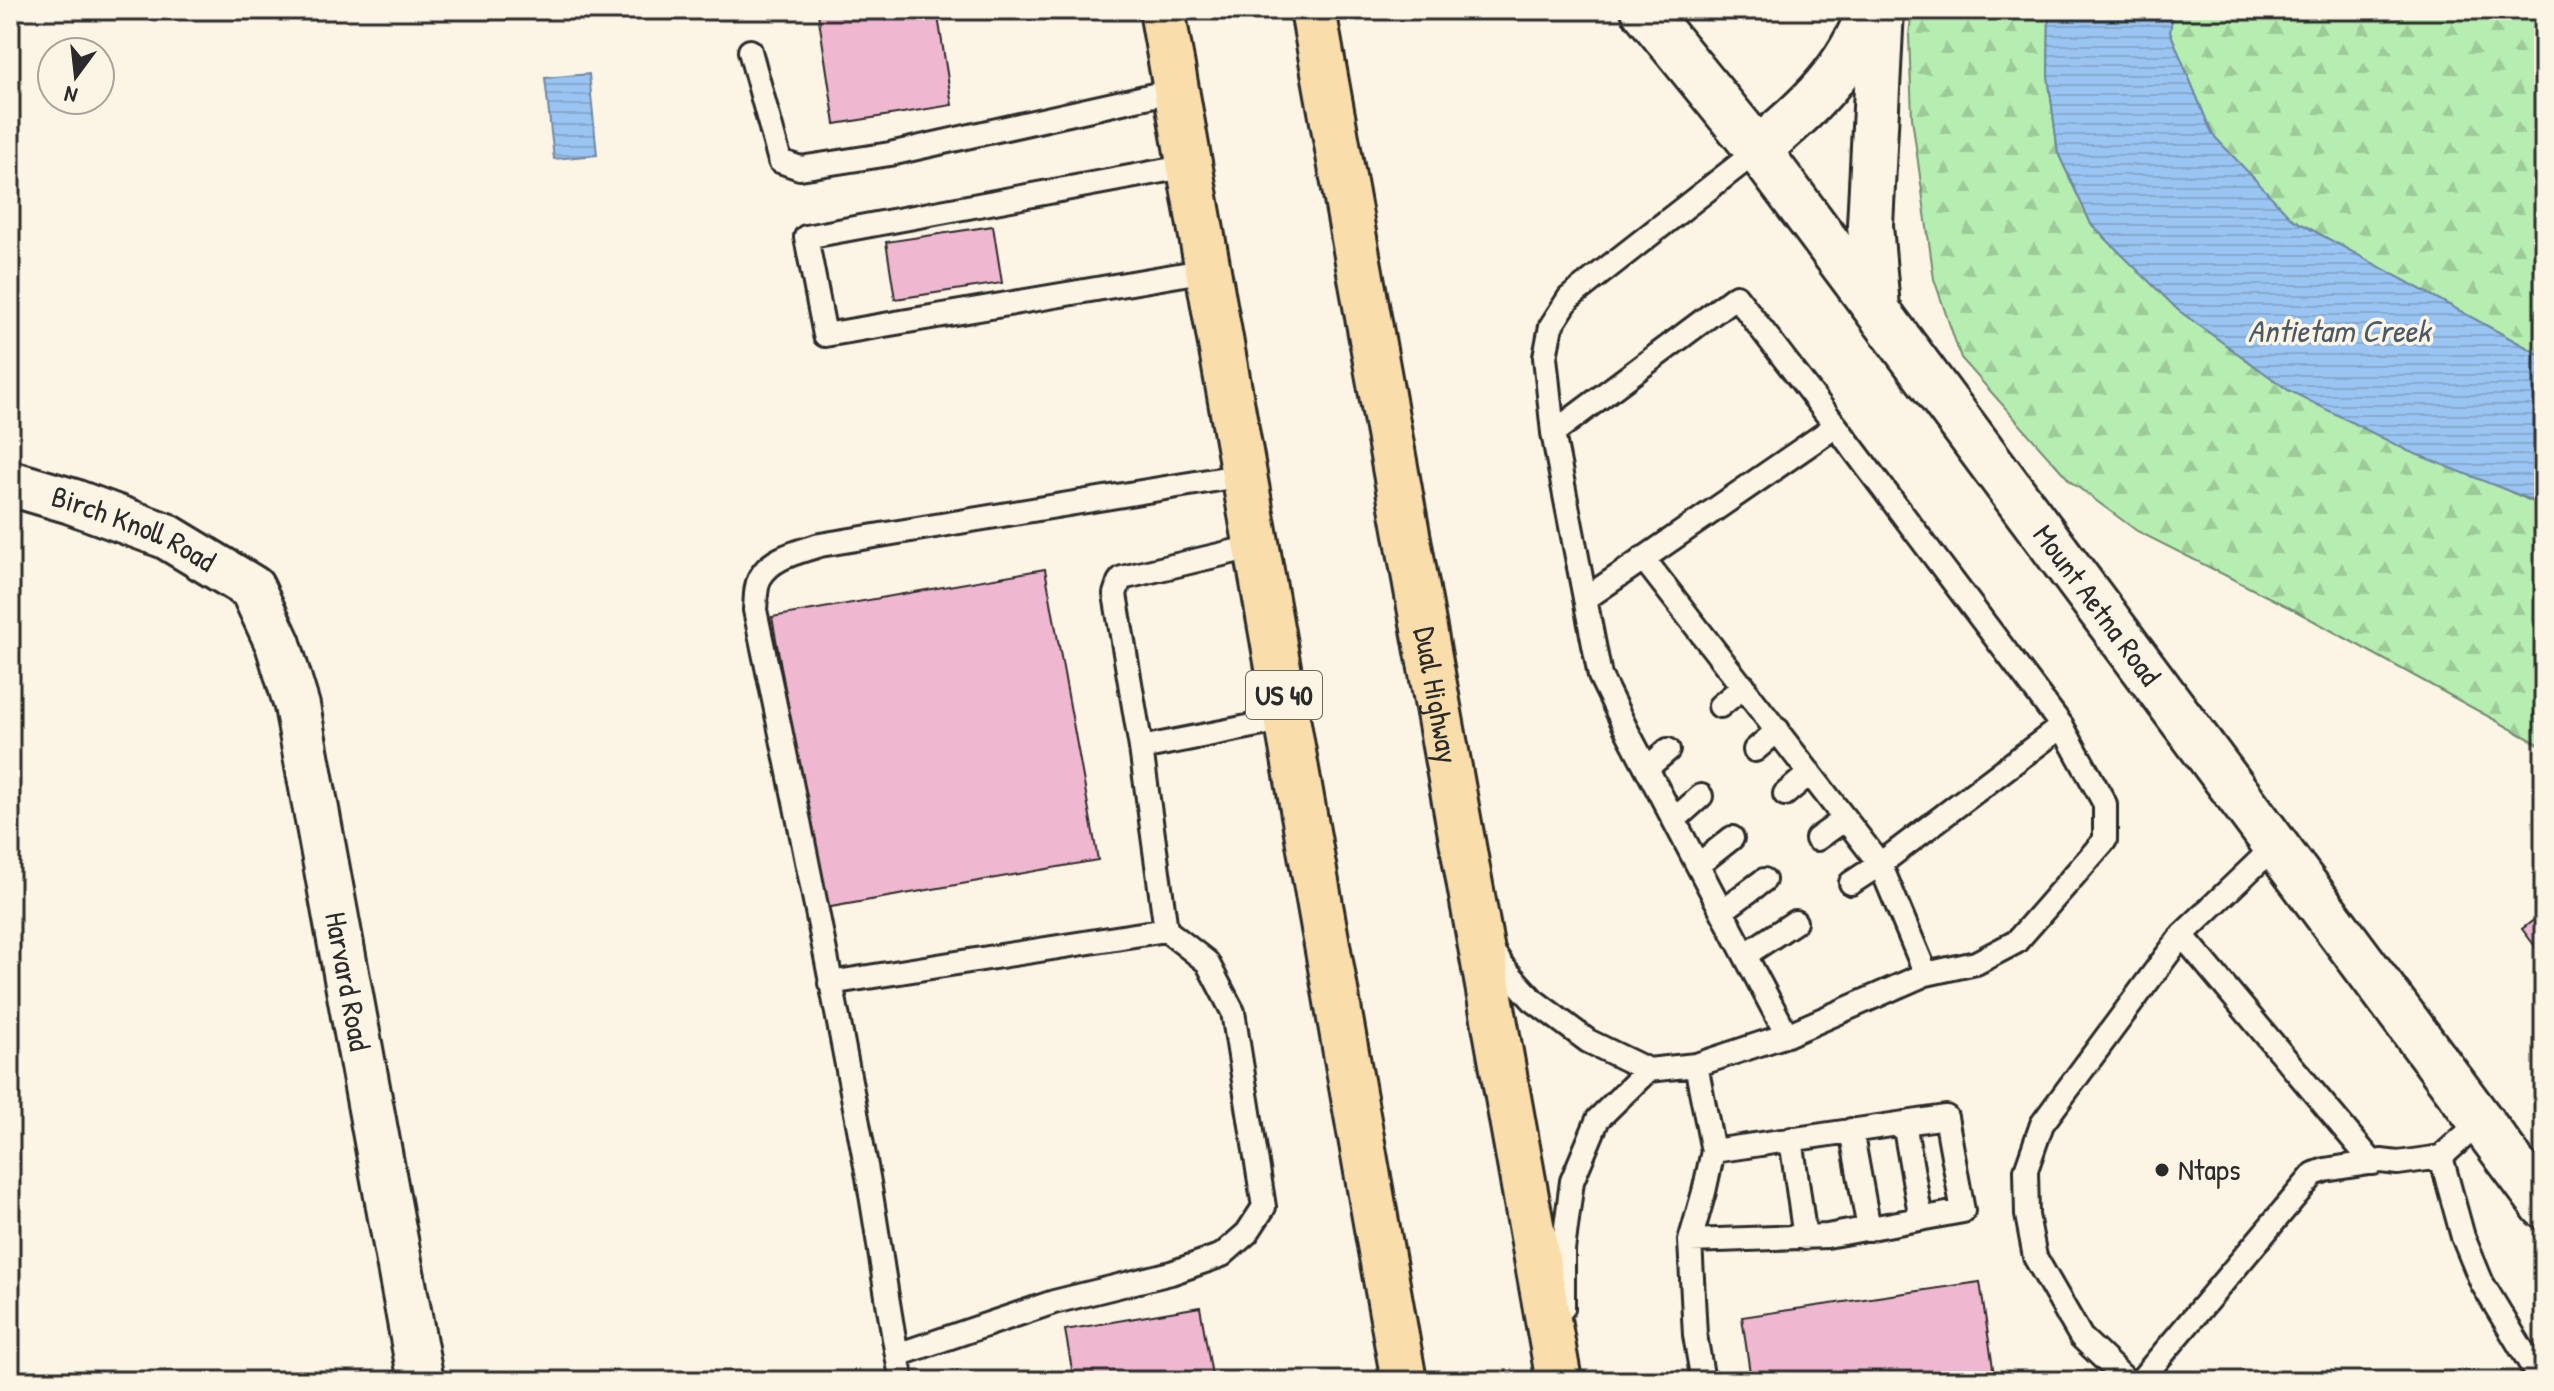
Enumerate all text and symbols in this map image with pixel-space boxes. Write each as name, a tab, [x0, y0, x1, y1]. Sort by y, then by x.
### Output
north arrow	[36, 36, 116, 116]
text: N	[61, 79, 80, 111]
water label: Antietam Creek	[2248, 309, 2433, 352]
street label: Birch Knoll Road	[47, 475, 224, 581]
street label: Mount Aetna Road	[2025, 516, 2171, 693]
street label: Dual Highway	[1405, 623, 1469, 766]
road number: US 40	[1246, 671, 1322, 719]
street label: Harvard Road	[316, 909, 381, 1054]
place label: Ntaps	[2178, 1149, 2240, 1189]
marker: Ntaps	[2153, 1161, 2171, 1179]

